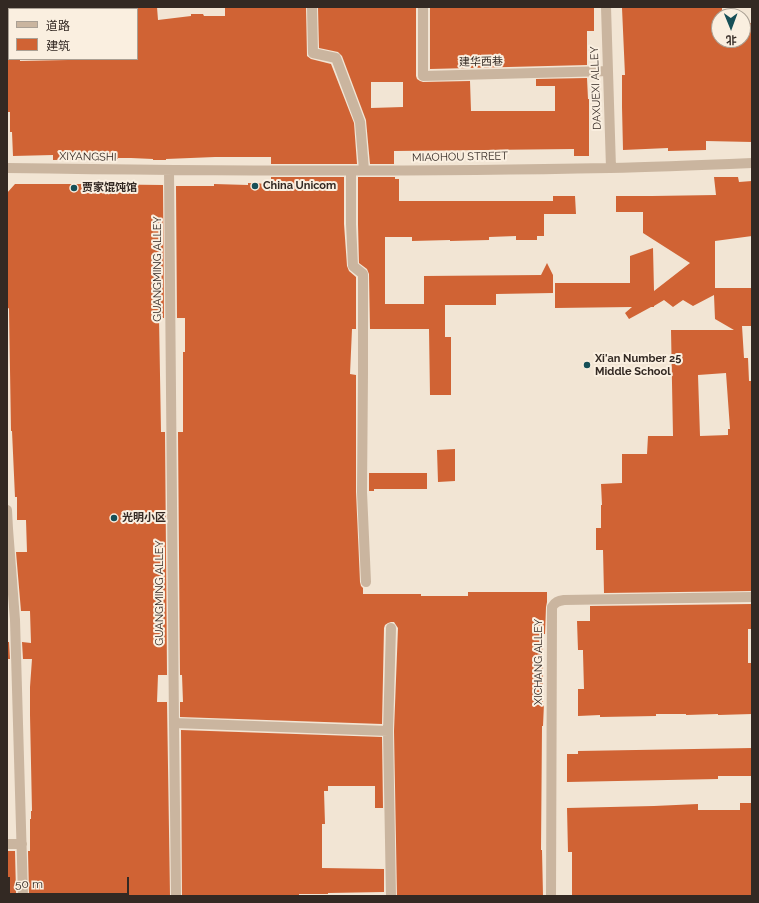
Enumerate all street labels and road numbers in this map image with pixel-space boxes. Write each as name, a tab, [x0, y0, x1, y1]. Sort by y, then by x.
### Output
street label: DAXUEXI ALLEY	[588, 46, 604, 130]
street label: 建华西巷	[459, 55, 503, 69]
street label: XIYANGSHI	[59, 150, 117, 164]
street label: MIAOHOU STREET	[412, 150, 508, 164]
street label: GUANGMING ALLEY	[151, 216, 165, 322]
street label: GUANGMING ALLEY	[153, 540, 167, 646]
street label: XICHANG ALLEY	[532, 619, 546, 705]

